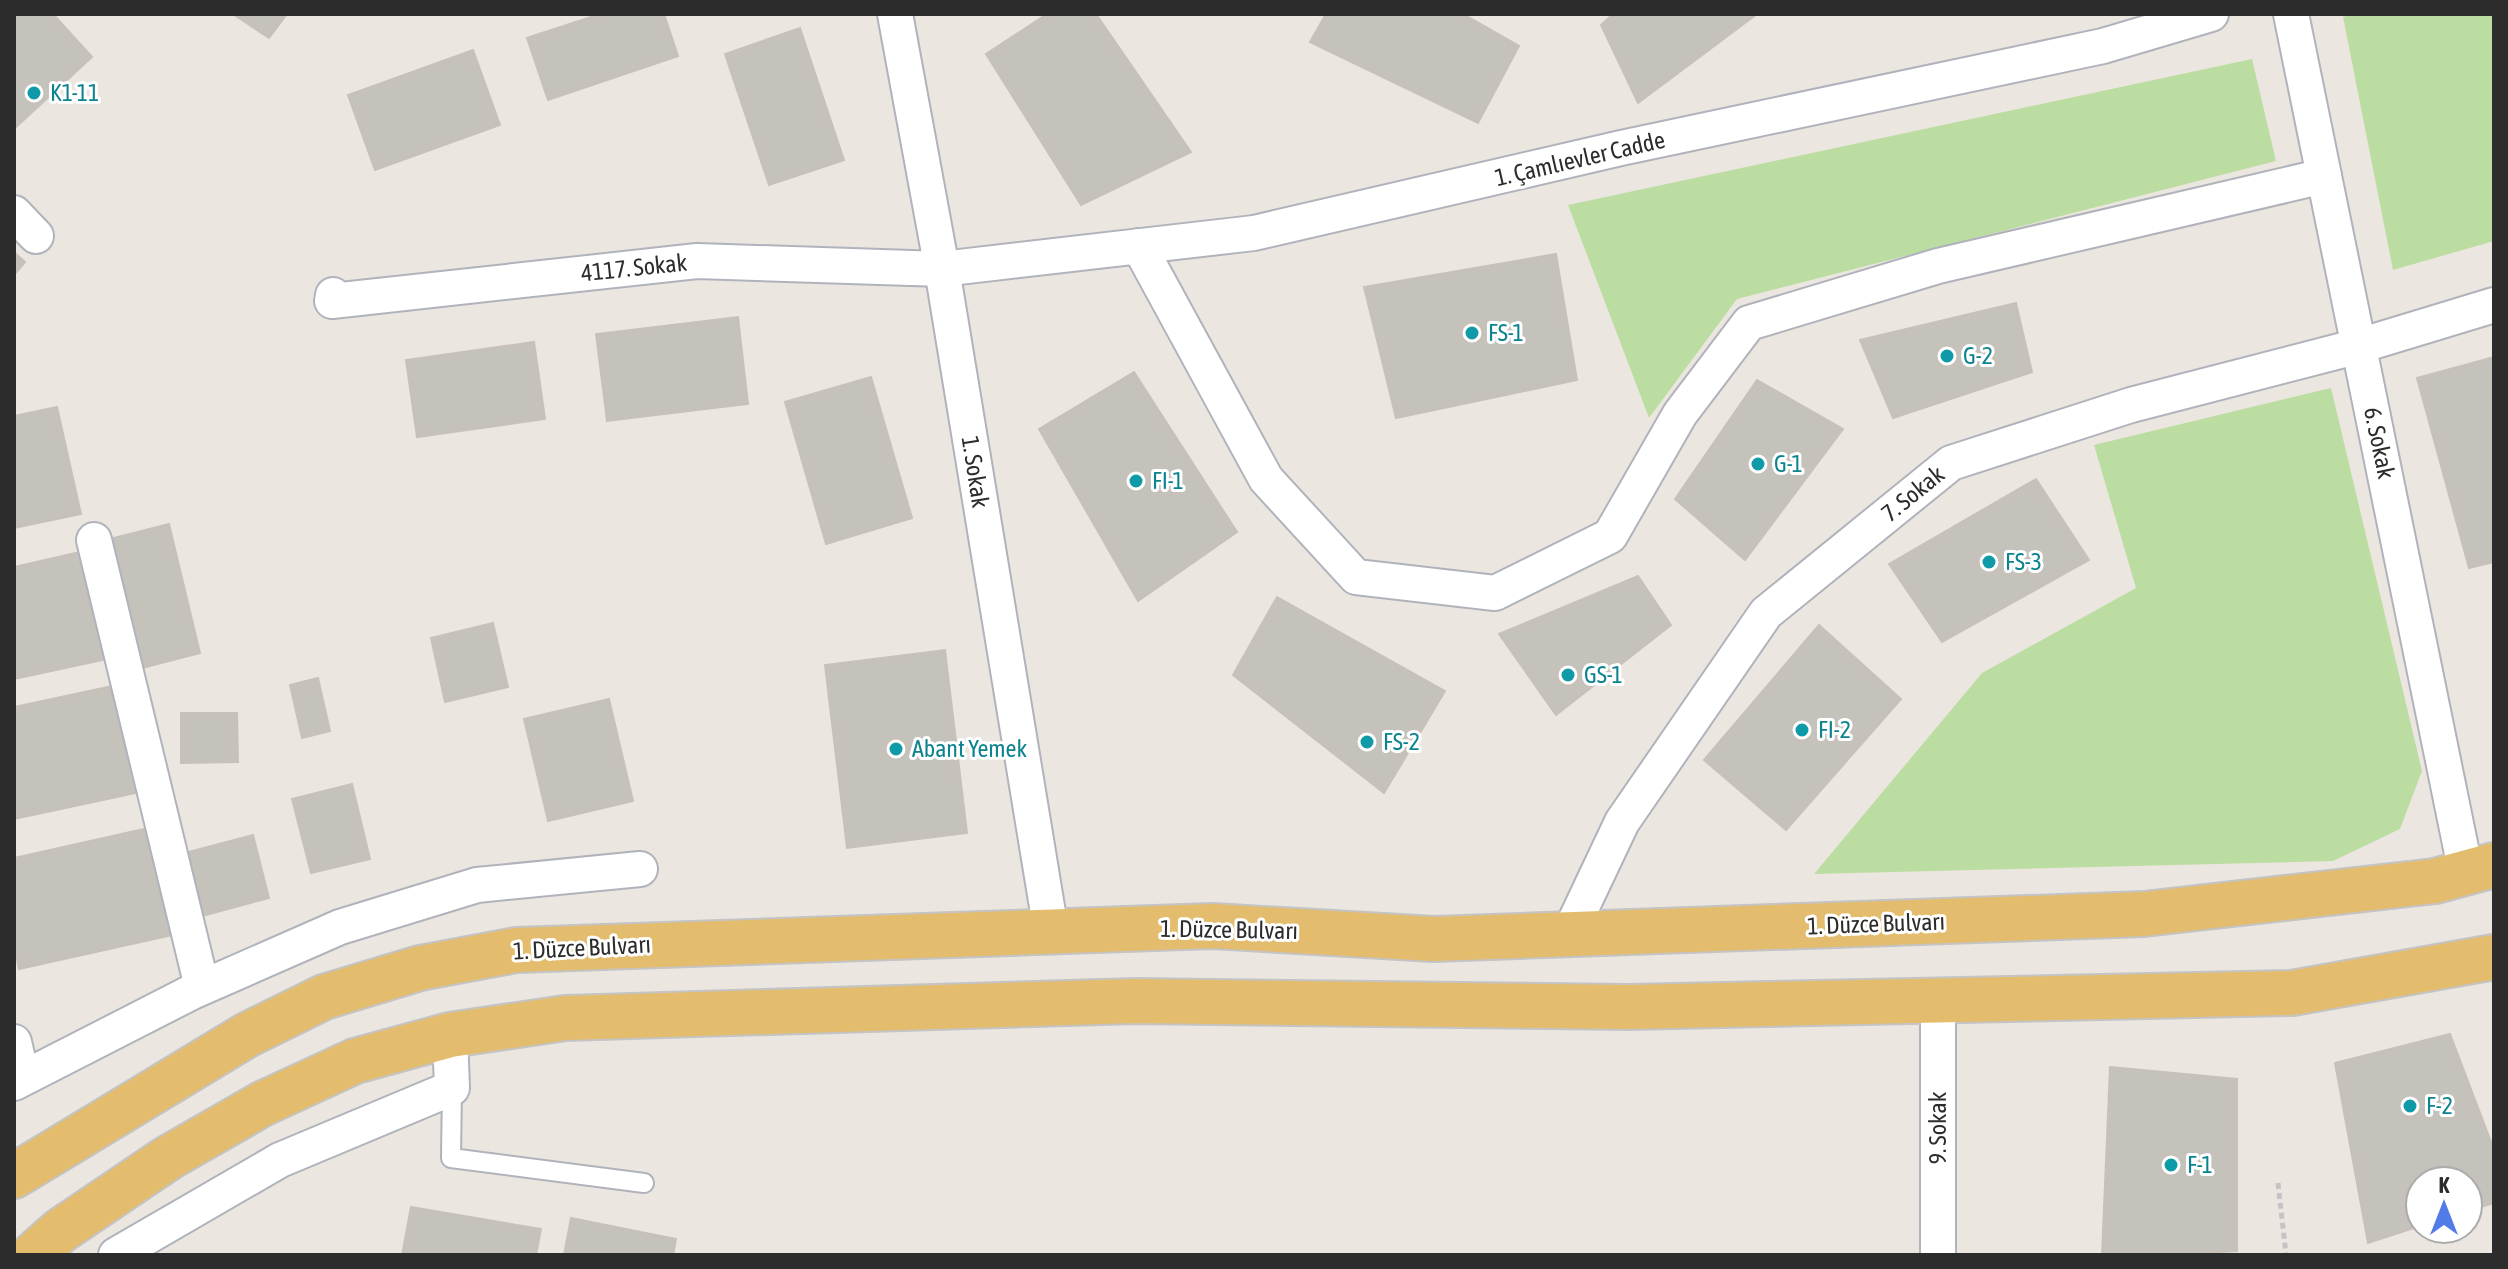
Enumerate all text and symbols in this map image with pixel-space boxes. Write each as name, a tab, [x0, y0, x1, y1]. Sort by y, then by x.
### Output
place label: K1-11	[50, 79, 99, 106]
marker: K1-11	[25, 84, 43, 102]
street label: 1. Çamlıevler Cadde	[1492, 126, 1667, 191]
street label: 4117. Sokak	[580, 248, 689, 286]
place label: FS-1	[1488, 319, 1524, 346]
marker: FS-1	[1463, 324, 1481, 342]
place label: G-2	[1963, 342, 1993, 369]
marker: G-2	[1938, 347, 1956, 365]
street label: 6. Sokak	[2359, 405, 2400, 482]
street label: 1. Sokak	[956, 434, 995, 510]
place label: G-1	[1774, 450, 1803, 477]
marker: G-1	[1749, 455, 1767, 473]
street label: 7. Sokak	[1876, 460, 1950, 527]
place label: FI-1	[1152, 467, 1184, 494]
marker: FI-1	[1127, 472, 1145, 490]
place label: FS-3	[2005, 548, 2042, 575]
marker: FS-3	[1980, 553, 1998, 571]
place label: GS-1	[1584, 661, 1623, 688]
marker: GS-1	[1559, 666, 1577, 684]
place label: FI-2	[1818, 716, 1851, 743]
marker: FI-2	[1793, 721, 1811, 739]
place label: FS-2	[1383, 728, 1420, 755]
marker: FS-2	[1358, 733, 1376, 751]
place label: Abant Yemek	[912, 735, 1027, 762]
marker: Abant Yemek	[887, 740, 905, 758]
street label: 1. Düzce Bulvarı	[1807, 908, 1945, 939]
street label: 1. Düzce Bulvarı	[1160, 915, 1298, 944]
street label: 1. Düzce Bulvarı	[512, 930, 652, 965]
street label: 9. Sokak	[1924, 1091, 1951, 1164]
place label: F-2	[2426, 1092, 2453, 1119]
marker: F-2	[2401, 1097, 2419, 1115]
place label: F-1	[2187, 1151, 2213, 1178]
marker: F-1	[2162, 1156, 2180, 1174]
north arrow	[2404, 1165, 2484, 1245]
text: K	[2439, 1172, 2450, 1198]

